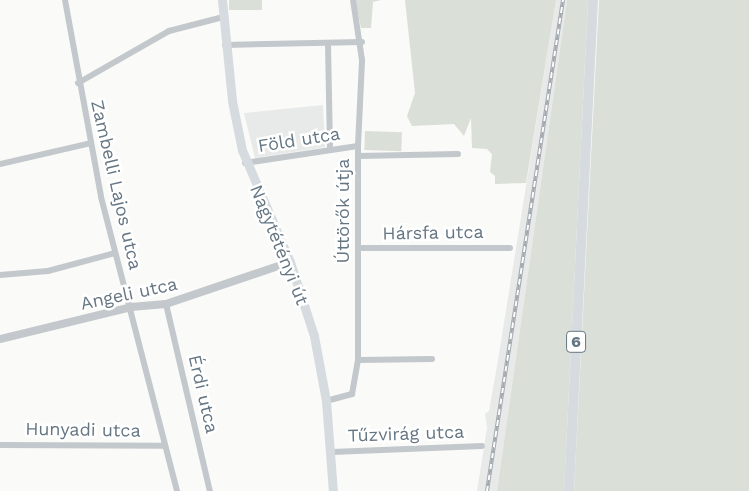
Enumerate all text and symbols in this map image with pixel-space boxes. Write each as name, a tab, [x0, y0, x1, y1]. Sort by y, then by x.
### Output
street label: Zambelli Lajos utca	[86, 98, 146, 272]
street label: Föld utca	[257, 123, 341, 157]
street label: Úttörők útja	[332, 158, 354, 264]
street label: Nagytétényi út	[245, 182, 313, 308]
street label: Hársfa utca	[382, 221, 484, 245]
street label: Angeli utca	[79, 273, 179, 315]
road number: 6	[566, 328, 586, 356]
street label: Érdi utca	[184, 353, 222, 435]
street label: Hunyadi utca	[25, 418, 141, 442]
street label: Tűzvirág utca	[347, 421, 465, 447]

